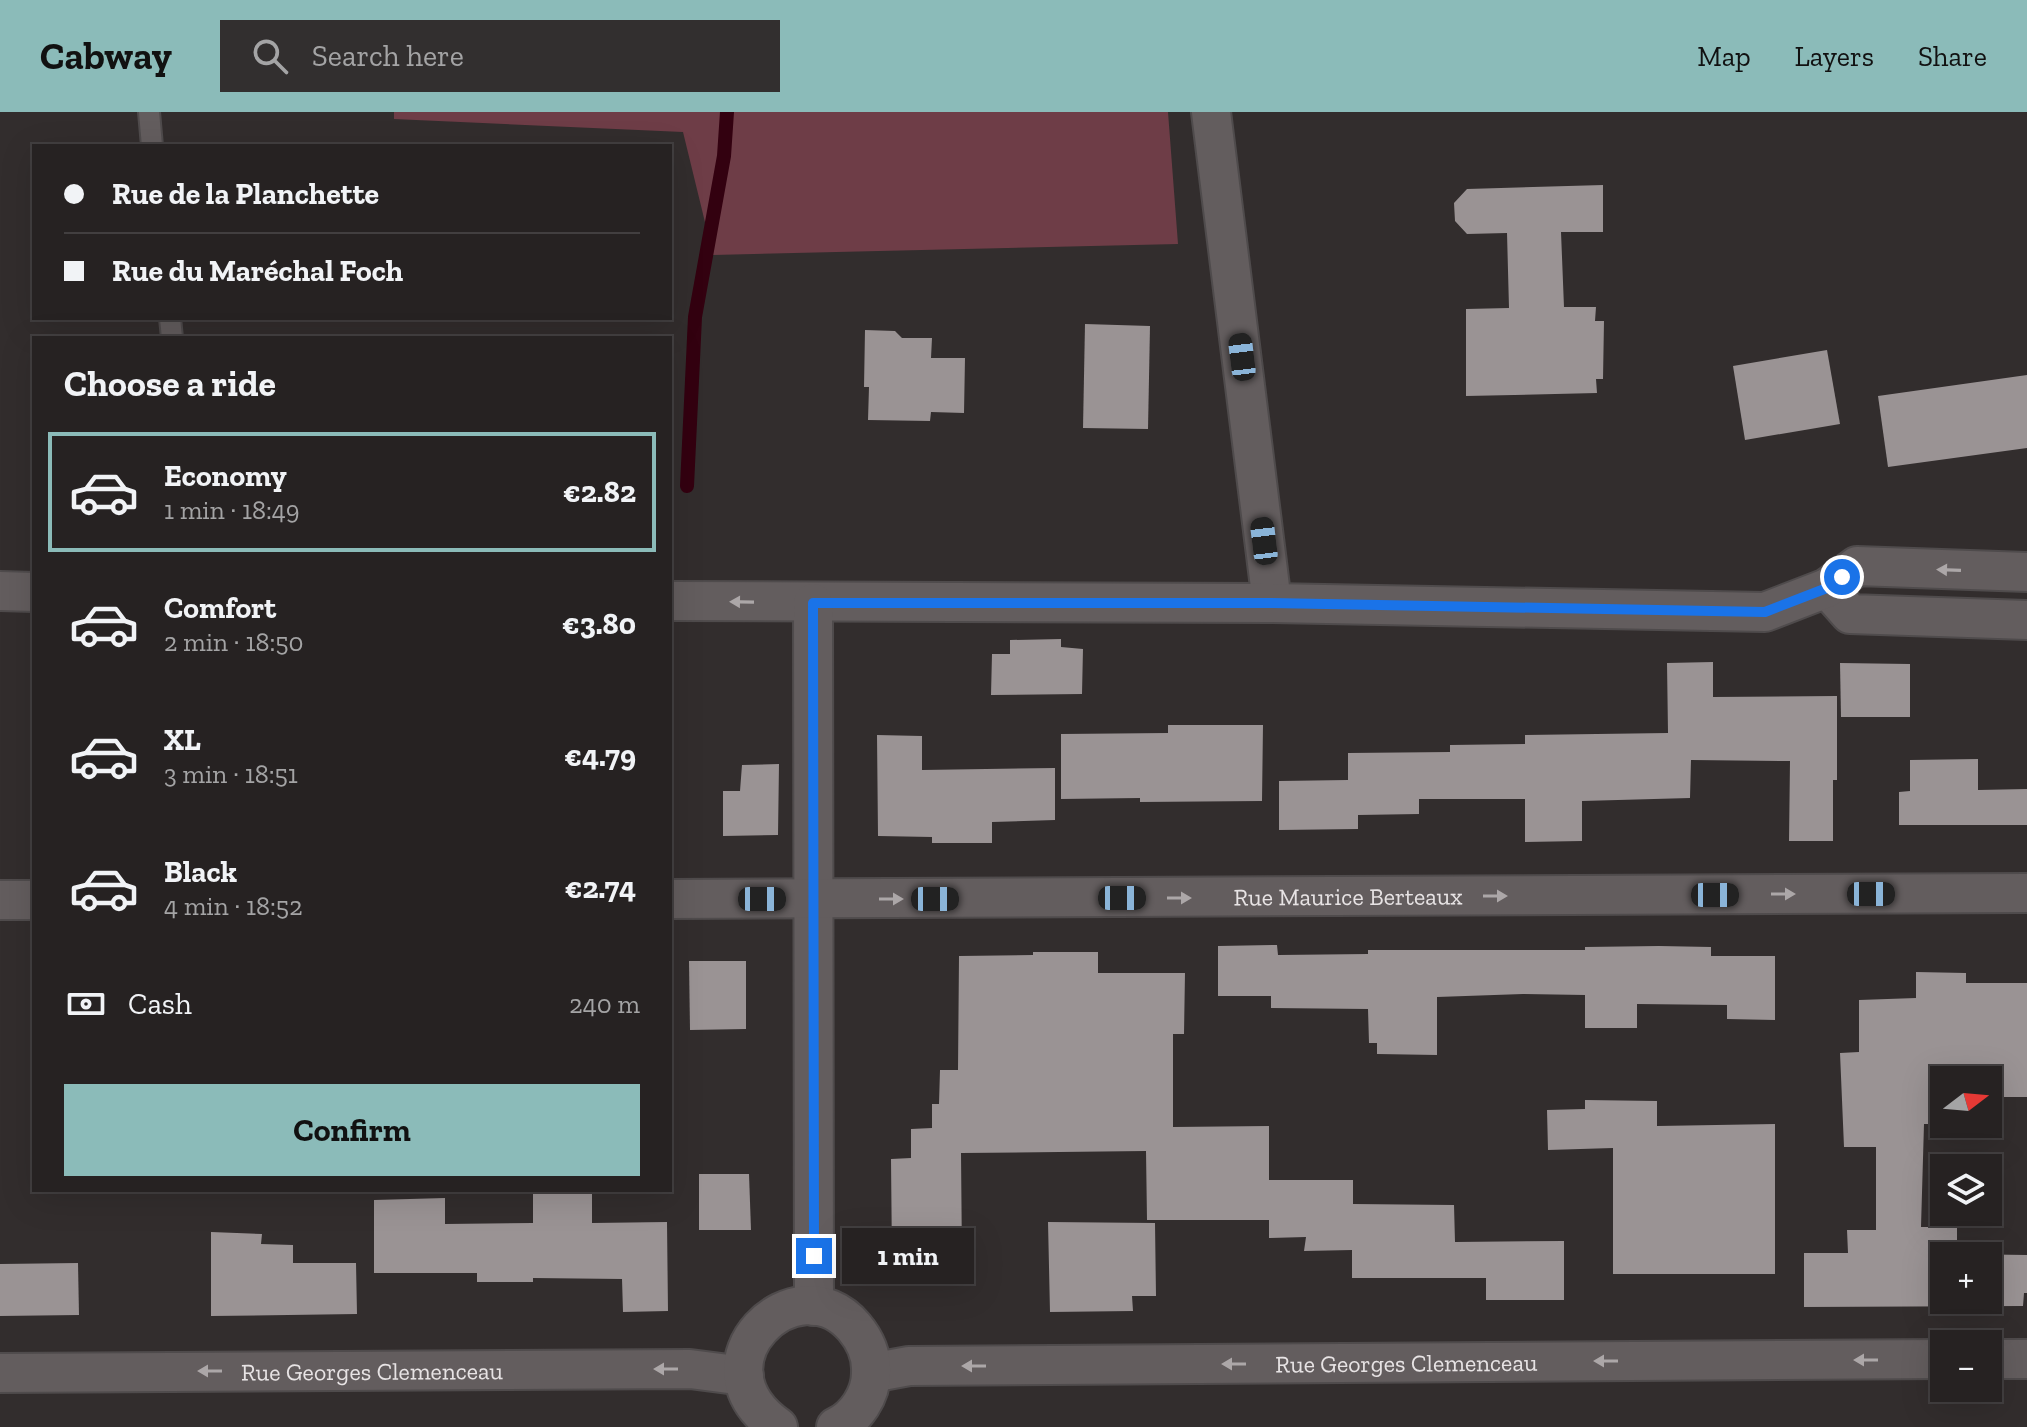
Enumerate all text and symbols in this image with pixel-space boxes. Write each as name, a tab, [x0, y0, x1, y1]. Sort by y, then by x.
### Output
search box	[220, 20, 780, 92]
text: Cabway	[40, 33, 172, 79]
icon: search	[248, 34, 292, 78]
text: Search here	[312, 38, 464, 74]
text: Map	[1697, 40, 1751, 73]
text: Layers	[1795, 40, 1874, 73]
text: Share	[1918, 40, 1987, 73]
text: Rue de la Planchette	[112, 176, 379, 212]
text: Rue du Maréchal Foch	[112, 253, 403, 289]
car	[1227, 332, 1257, 382]
text: Choose a ride	[64, 362, 276, 405]
icon: car	[68, 456, 140, 528]
text: Economy	[164, 458, 287, 494]
text: €2.82	[563, 474, 636, 510]
text: 1 min · 18:49	[164, 494, 300, 526]
car	[1249, 516, 1279, 566]
route start	[1824, 559, 1860, 595]
one-way arrow	[1936, 563, 1961, 576]
icon: car	[68, 588, 140, 660]
text: Comfort	[164, 590, 276, 626]
one-way arrow	[729, 596, 754, 608]
text: €3.80	[562, 606, 636, 642]
text: 2 min · 18:50	[164, 626, 304, 658]
icon: car	[68, 720, 140, 792]
text: XL	[164, 722, 201, 758]
text: €4.79	[564, 738, 636, 774]
text: 3 min · 18:51	[164, 758, 298, 790]
icon: car	[68, 852, 140, 924]
text: Black	[164, 854, 237, 890]
text: €2.74	[565, 870, 636, 906]
street label: Rue Maurice Berteaux	[1233, 881, 1463, 911]
car	[1847, 882, 1895, 906]
car	[1691, 883, 1739, 907]
car	[1098, 886, 1146, 910]
car	[738, 887, 786, 911]
car	[911, 887, 959, 911]
one-way arrow	[1771, 888, 1796, 900]
text: 4 min · 18:52	[164, 890, 303, 922]
one-way arrow	[1483, 890, 1508, 902]
one-way arrow	[1167, 892, 1192, 904]
one-way arrow	[879, 893, 904, 905]
icon: cash	[64, 982, 108, 1026]
text: Cash	[128, 986, 192, 1022]
text: 240 m	[569, 988, 640, 1020]
north arrow	[1930, 1066, 2002, 1138]
map controls	[1930, 1066, 2002, 1402]
button: Confirm	[64, 1084, 640, 1176]
button: layers	[1930, 1154, 2002, 1226]
callout: 1 min	[842, 1228, 974, 1284]
route end	[796, 1238, 832, 1274]
text: 1 min	[877, 1240, 939, 1272]
button: +	[1930, 1242, 2002, 1314]
button: −	[1930, 1330, 2002, 1402]
street label: Rue Georges Clemenceau	[1275, 1347, 1538, 1378]
one-way arrow	[1853, 1354, 1878, 1366]
one-way arrow	[1593, 1355, 1618, 1368]
street label: Rue Georges Clemenceau	[241, 1356, 504, 1386]
one-way arrow	[1221, 1358, 1246, 1370]
one-way arrow	[961, 1360, 986, 1372]
one-way arrow	[653, 1363, 678, 1375]
one-way arrow	[197, 1365, 222, 1377]

